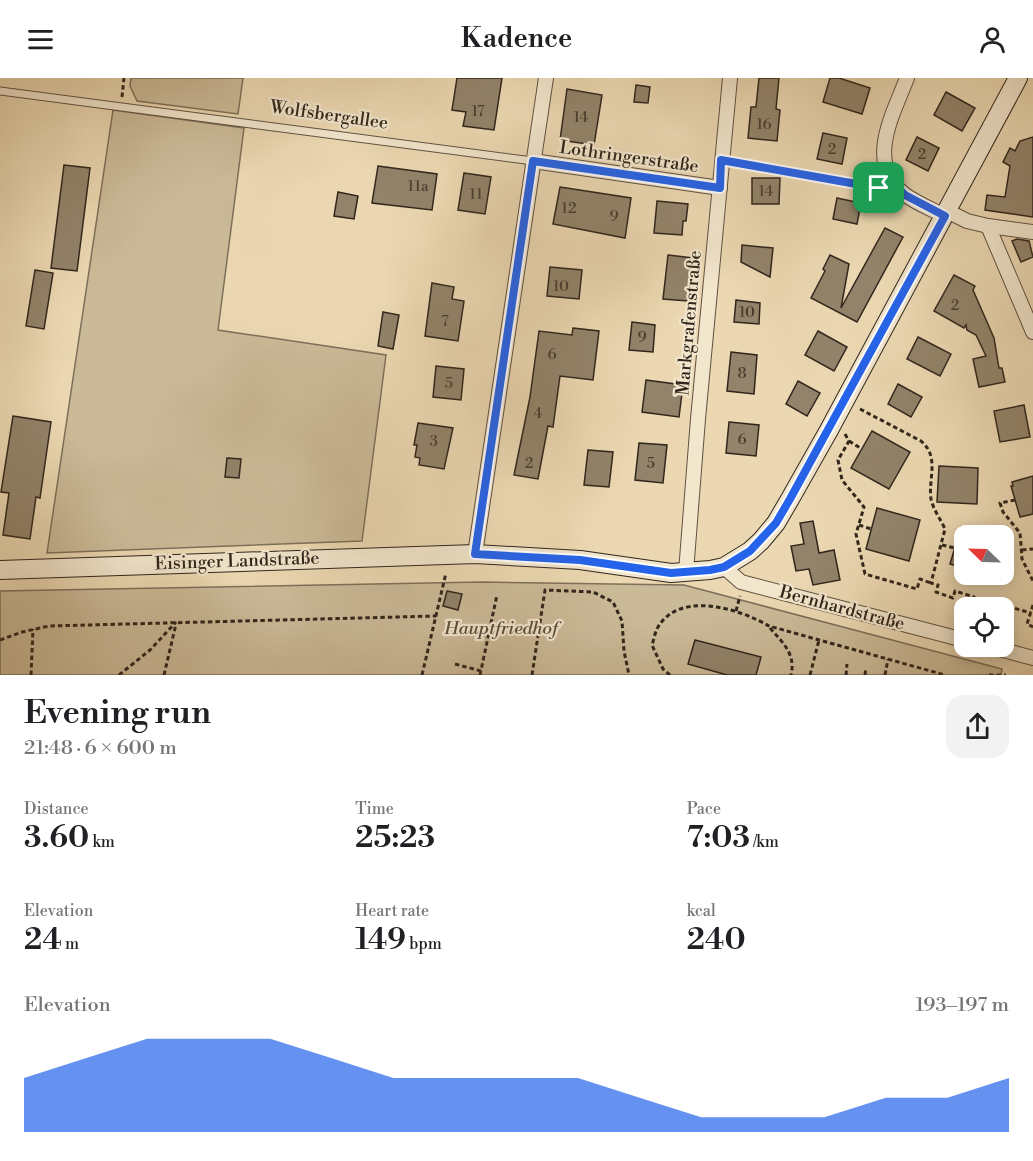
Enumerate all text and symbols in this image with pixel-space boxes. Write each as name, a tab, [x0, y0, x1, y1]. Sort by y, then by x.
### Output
text: Kadence	[461, 22, 572, 56]
icon: menu	[24, 23, 57, 56]
icon: person	[976, 23, 1009, 56]
street label: Wolfsbergallee	[267, 95, 390, 135]
house number: 17	[471, 102, 485, 121]
house number: 14	[574, 108, 588, 127]
house number: 16	[756, 115, 772, 134]
street label: Lothringerstraße	[558, 136, 700, 178]
house number: 2	[828, 140, 836, 159]
house number: 2	[918, 145, 926, 164]
pin	[853, 162, 904, 213]
icon: arrive	[862, 171, 895, 204]
house number: 11a	[407, 177, 429, 196]
house number: 14	[759, 182, 773, 201]
house number: 11	[469, 185, 483, 204]
house number: 12	[561, 199, 577, 218]
house number: 9	[609, 207, 619, 226]
street label: Markgrafenstraße	[671, 249, 707, 397]
house number: 10	[553, 277, 569, 296]
house number: 2	[951, 296, 959, 315]
house number: 10	[739, 303, 755, 322]
house number: 7	[441, 312, 449, 331]
house number: 9	[637, 328, 647, 347]
house number: 6	[547, 345, 557, 364]
house number: 8	[737, 364, 747, 383]
house number: 5	[445, 374, 453, 393]
house number: 4	[534, 404, 543, 423]
house number: 6	[737, 430, 747, 449]
house number: 3	[430, 432, 438, 451]
house number: 2	[525, 454, 533, 473]
house number: 5	[647, 454, 655, 473]
north arrow	[954, 525, 1014, 585]
map controls	[954, 525, 1014, 657]
street label: Eisinger Landstraße	[154, 547, 320, 575]
street label: Bernhardstraße	[776, 580, 907, 636]
button: locate	[954, 597, 1014, 657]
park label: Hauptfriedhof	[443, 617, 562, 640]
text: Evening run	[24, 693, 211, 734]
button: share	[946, 695, 1009, 758]
text: 21:48 · 6 × 600 m	[24, 736, 177, 761]
text: Distance	[24, 799, 89, 819]
text: Time	[355, 799, 394, 819]
text: Pace	[687, 799, 721, 819]
text: 3.60	[24, 819, 89, 857]
text: 25:23	[355, 819, 435, 857]
text: 7:03	[687, 819, 750, 857]
text: km	[89, 832, 115, 852]
text: /km	[750, 832, 779, 852]
text: Elevation	[24, 901, 93, 921]
text: Heart rate	[355, 901, 429, 921]
text: kcal	[687, 901, 716, 921]
text: 24	[24, 921, 62, 959]
text: 149	[355, 921, 406, 959]
text: 240	[687, 921, 746, 959]
text: m	[62, 934, 79, 954]
text: bpm	[406, 934, 442, 954]
text: Elevation	[24, 993, 111, 1018]
text: 193–197 m	[915, 993, 1009, 1018]

